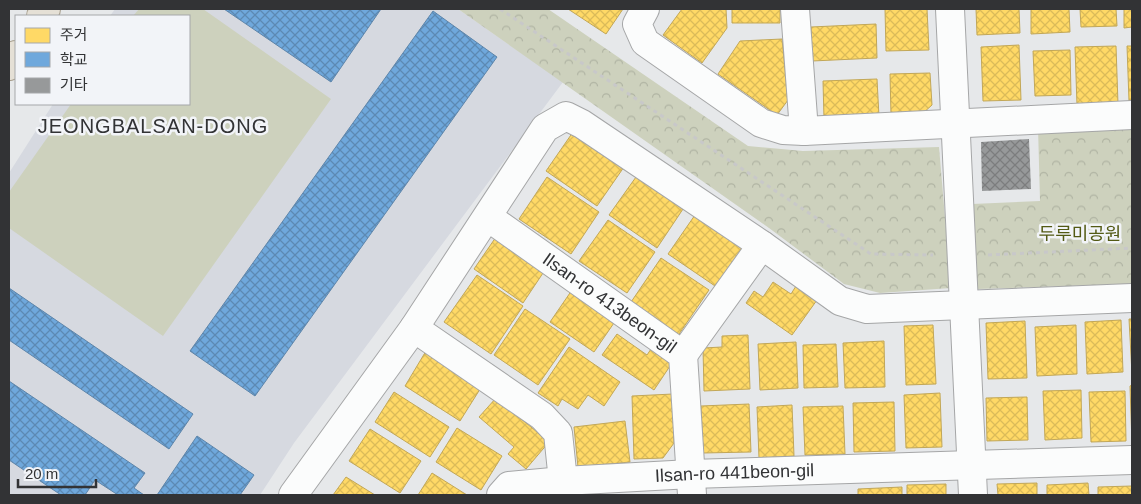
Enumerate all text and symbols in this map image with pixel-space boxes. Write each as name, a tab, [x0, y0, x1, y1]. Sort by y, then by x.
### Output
legend	[15, 15, 190, 105]
text: 주거	[60, 26, 88, 43]
text: 학교	[60, 51, 88, 68]
text: 기타	[60, 76, 88, 93]
district label: JEONGBALSAN-DONG	[38, 115, 268, 137]
park label: 두루미공원	[1039, 224, 1121, 244]
street label: Ilsan-ro 413beon-gil	[539, 249, 680, 357]
scale bar	[18, 456, 95, 488]
street label: Ilsan-ro 441beon-gil	[654, 460, 814, 486]
text: 20 m	[25, 465, 58, 482]

